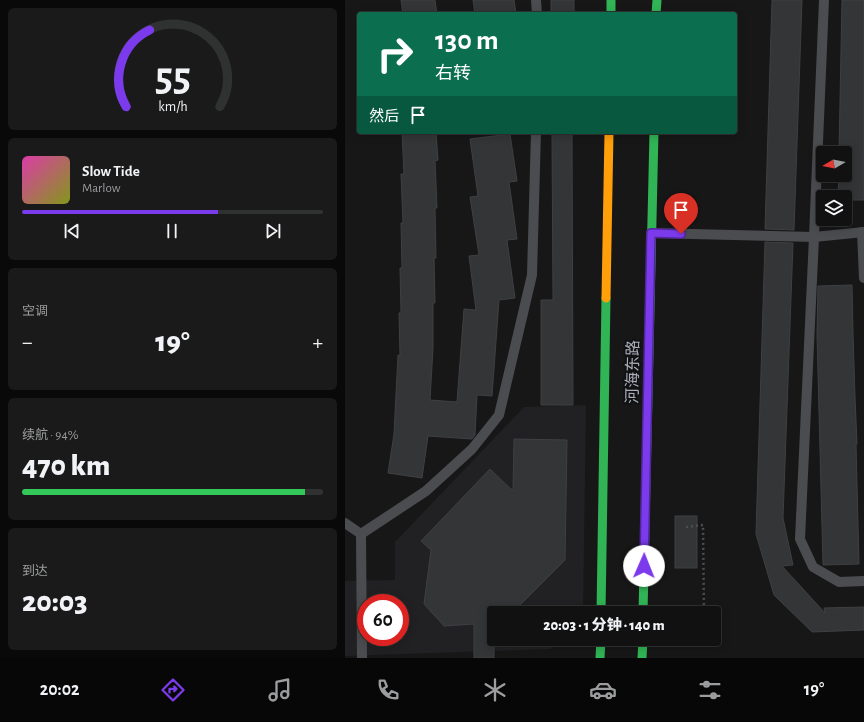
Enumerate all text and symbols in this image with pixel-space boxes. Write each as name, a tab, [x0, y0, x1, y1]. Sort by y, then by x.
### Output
text: 130 m	[435, 27, 499, 55]
icon: right	[369, 28, 421, 80]
text: 55	[155, 57, 190, 98]
text: 右转	[435, 65, 471, 83]
text: km/h	[158, 100, 187, 114]
icon: arrive	[407, 104, 429, 126]
text: 然后	[369, 109, 399, 124]
north arrow	[816, 146, 852, 182]
map controls	[816, 146, 852, 226]
text: Slow Tide	[82, 164, 140, 179]
text: Marlow	[82, 182, 120, 195]
button: layers	[816, 190, 852, 226]
pin	[664, 193, 698, 234]
icon: arrive	[670, 199, 692, 221]
icon: previous	[61, 220, 83, 242]
icon: pause	[161, 220, 183, 242]
icon: next	[262, 220, 284, 242]
text: 空调	[22, 305, 48, 318]
text: 19°	[155, 327, 190, 357]
text: −	[22, 331, 33, 353]
text: +	[312, 331, 323, 353]
street label: 河海东路	[623, 340, 642, 404]
text: 续航 · 94%	[22, 429, 78, 442]
text: 470 km	[22, 451, 110, 481]
position arrow	[623, 545, 665, 587]
text: 到达	[22, 565, 48, 578]
text: 20:03	[22, 587, 88, 617]
speed limit sign: 60	[357, 594, 409, 646]
text: 20:03 · 1 分钟 · 140 m	[543, 618, 665, 633]
icon: directions	[159, 676, 187, 704]
icon: music	[266, 676, 294, 704]
icon: phone	[374, 676, 402, 704]
icon: climate	[481, 676, 509, 704]
icon: car	[589, 676, 617, 704]
icon: filters	[696, 676, 724, 704]
text: 20:02	[40, 681, 80, 699]
text: 19°	[804, 681, 824, 699]

